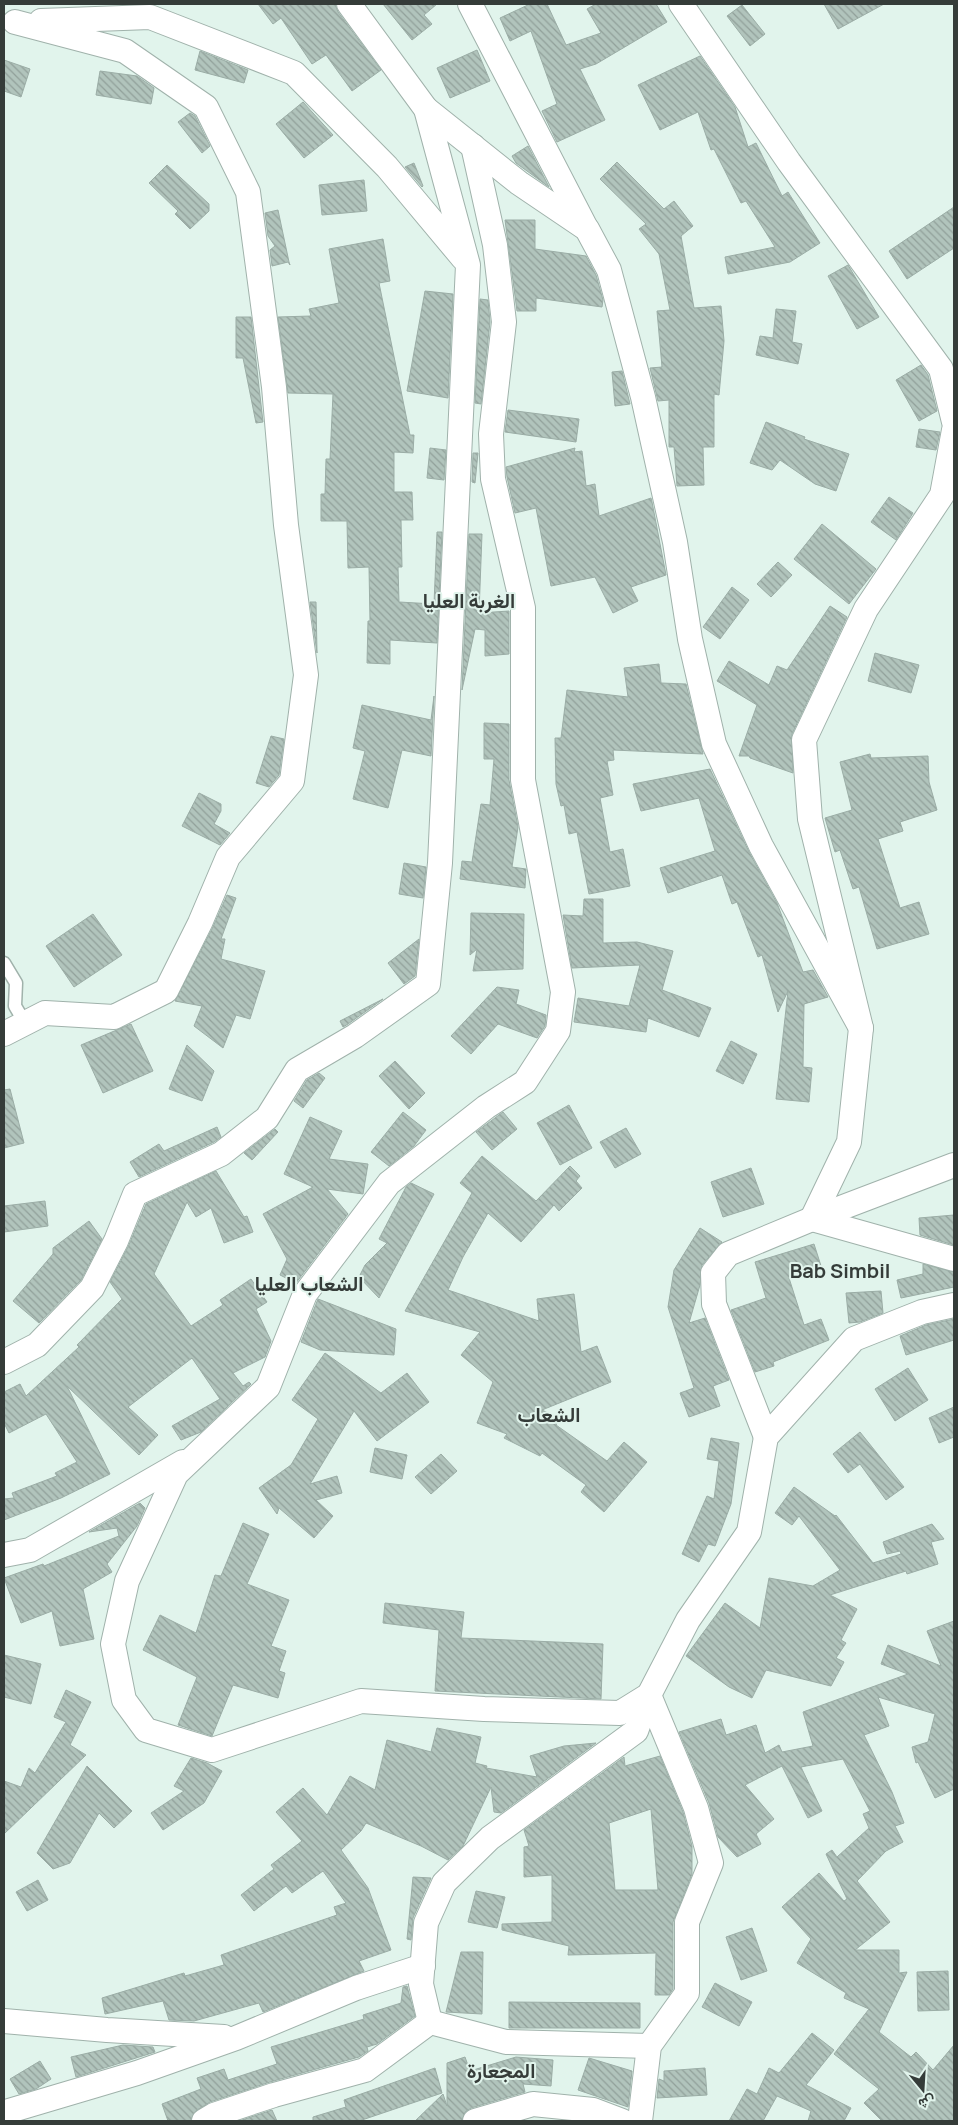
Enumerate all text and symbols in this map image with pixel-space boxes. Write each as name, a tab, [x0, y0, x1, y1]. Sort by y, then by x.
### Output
district label: الغربة العليا	[423, 587, 515, 614]
district label: Bab Simbil	[790, 1257, 890, 1284]
district label: الشعاب العليا	[255, 1270, 363, 1297]
district label: الشعاب	[518, 1401, 580, 1428]
district label: المجعارة	[467, 2057, 535, 2084]
north arrow	[898, 2065, 948, 2115]
text: ش	[916, 2091, 938, 2115]

